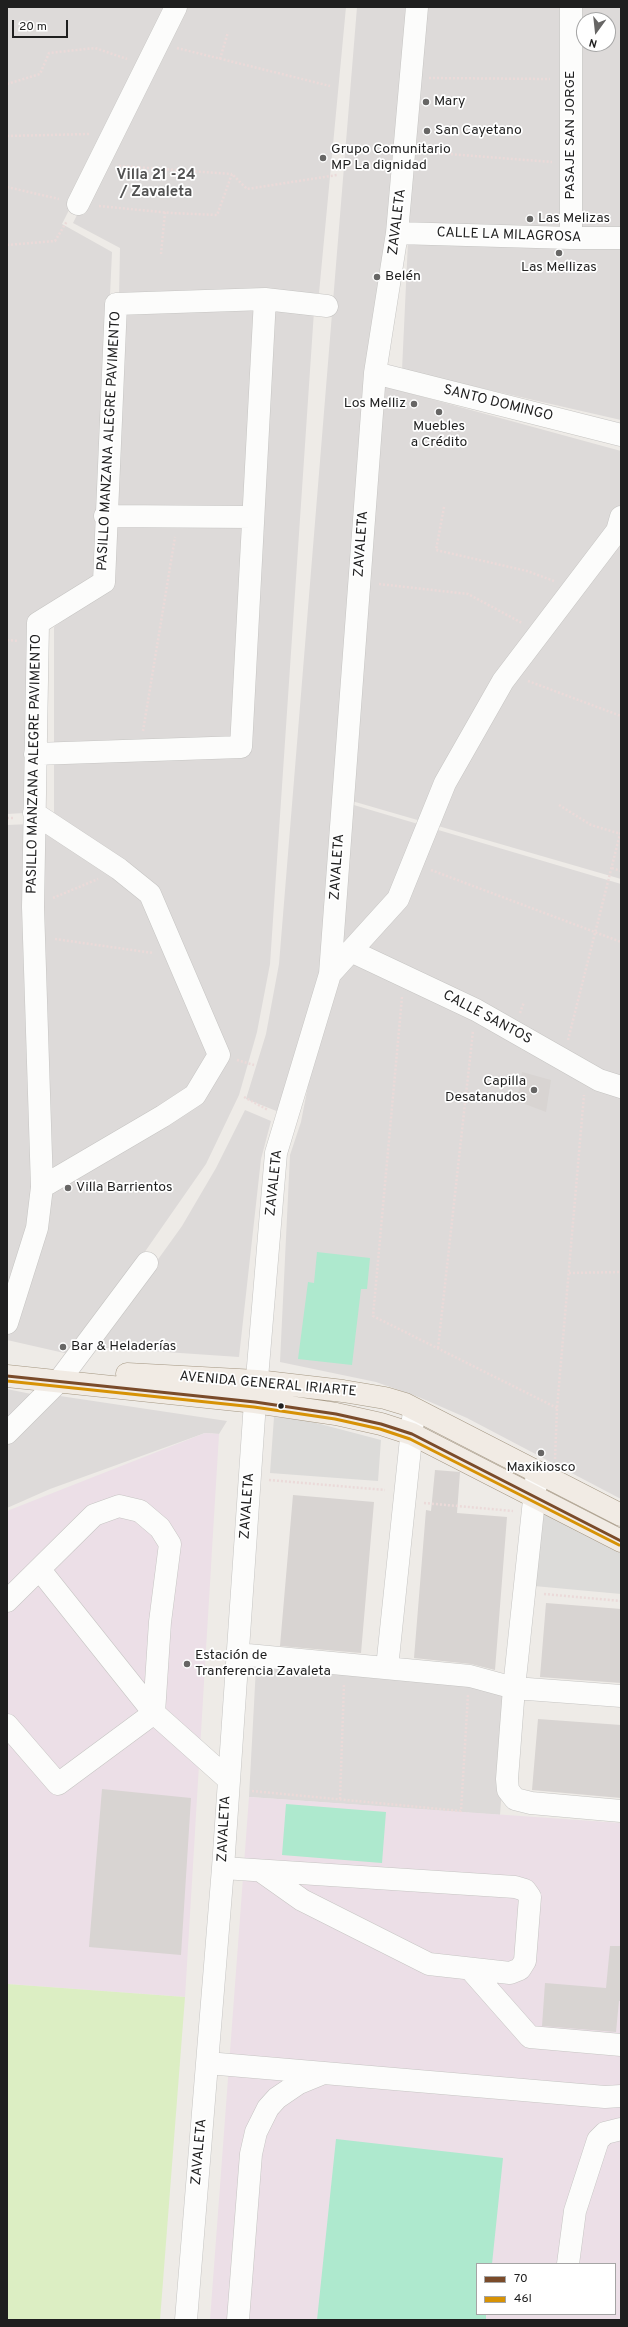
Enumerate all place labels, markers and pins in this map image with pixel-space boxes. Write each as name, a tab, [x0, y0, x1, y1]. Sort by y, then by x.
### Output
place label: Mary	[434, 94, 465, 110]
marker: Mary	[421, 97, 431, 107]
place label: San Cayetano	[435, 123, 522, 139]
marker: San Cayetano	[422, 126, 432, 136]
place label: Grupo Comunitario MP La dignidad	[331, 142, 451, 174]
marker: Grupo Comunitario MP La dignidad	[318, 153, 328, 163]
place label: Las Melizas	[538, 211, 610, 227]
marker: Las Melizas	[525, 214, 535, 224]
marker: Las Mellizas	[554, 248, 564, 258]
place label: Las Mellizas	[521, 260, 597, 276]
place label: Belén	[385, 269, 421, 285]
marker: Belén	[372, 272, 382, 282]
place label: Los Melliz	[344, 396, 406, 412]
marker: Los Melliz	[409, 399, 419, 409]
marker: Muebles a Crédito	[434, 407, 444, 417]
place label: Muebles a Crédito	[411, 419, 467, 452]
place label: Capilla Desatanudos	[445, 1074, 526, 1106]
marker: Capilla Desatanudos	[529, 1085, 539, 1095]
place label: Villa Barrientos	[76, 1180, 173, 1196]
marker: Villa Barrientos	[63, 1183, 73, 1193]
place label: Bar & Heladerías	[71, 1339, 176, 1355]
marker: Bar & Heladerías	[58, 1342, 68, 1352]
unlabelled marker	[276, 1401, 286, 1411]
marker: Maxikiosco	[536, 1448, 546, 1458]
place label: Maxikiosco	[506, 1460, 576, 1476]
place label: Estación de Tranferencia Zavaleta	[195, 1648, 331, 1680]
marker: Estación de Tranferencia Zavaleta	[182, 1659, 192, 1669]

